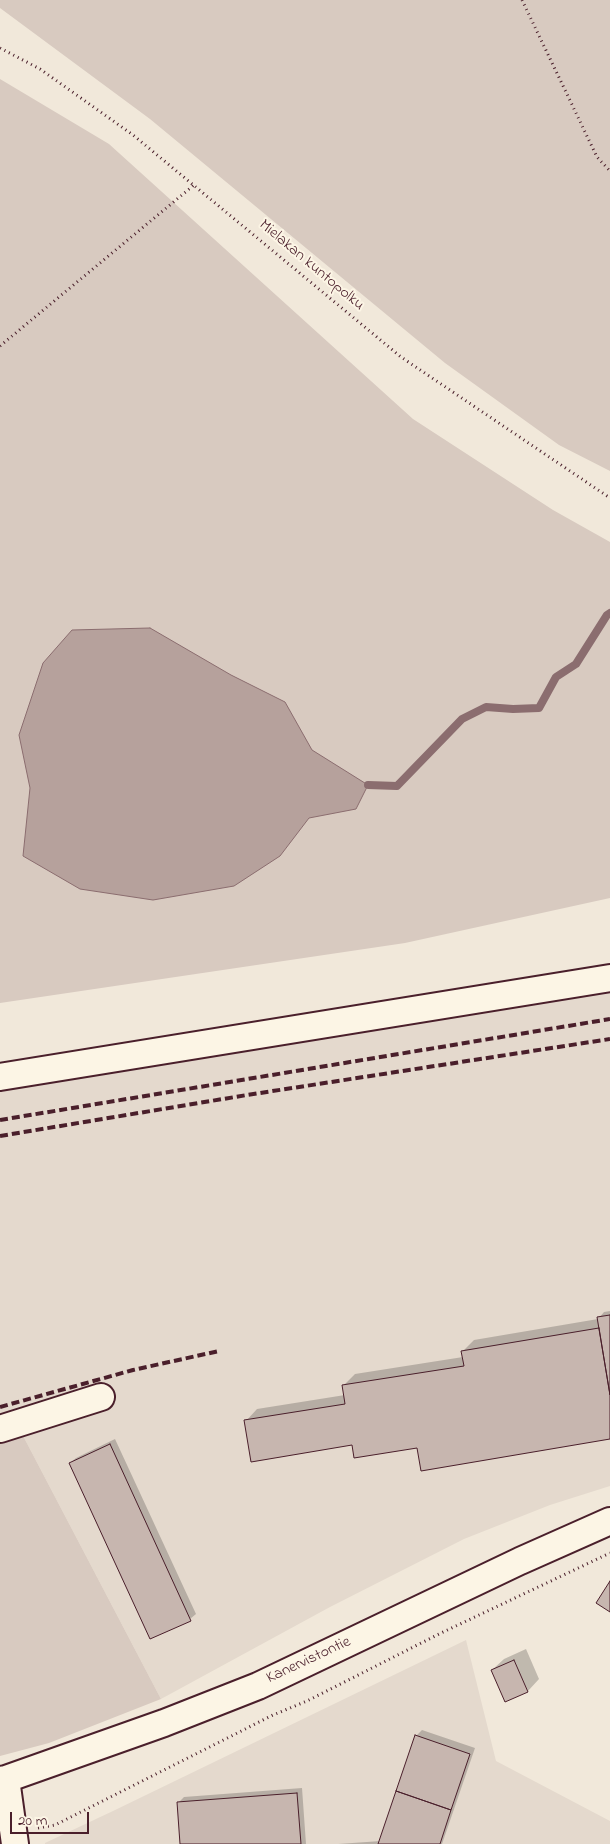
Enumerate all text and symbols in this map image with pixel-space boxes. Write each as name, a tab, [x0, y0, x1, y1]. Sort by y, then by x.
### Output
street label: Mielakan kuntopolku	[254, 216, 368, 316]
street label: Kanervistontie	[264, 1633, 354, 1689]
scale bar	[12, 1802, 91, 1834]
text: 20 m	[18, 1810, 47, 1832]

